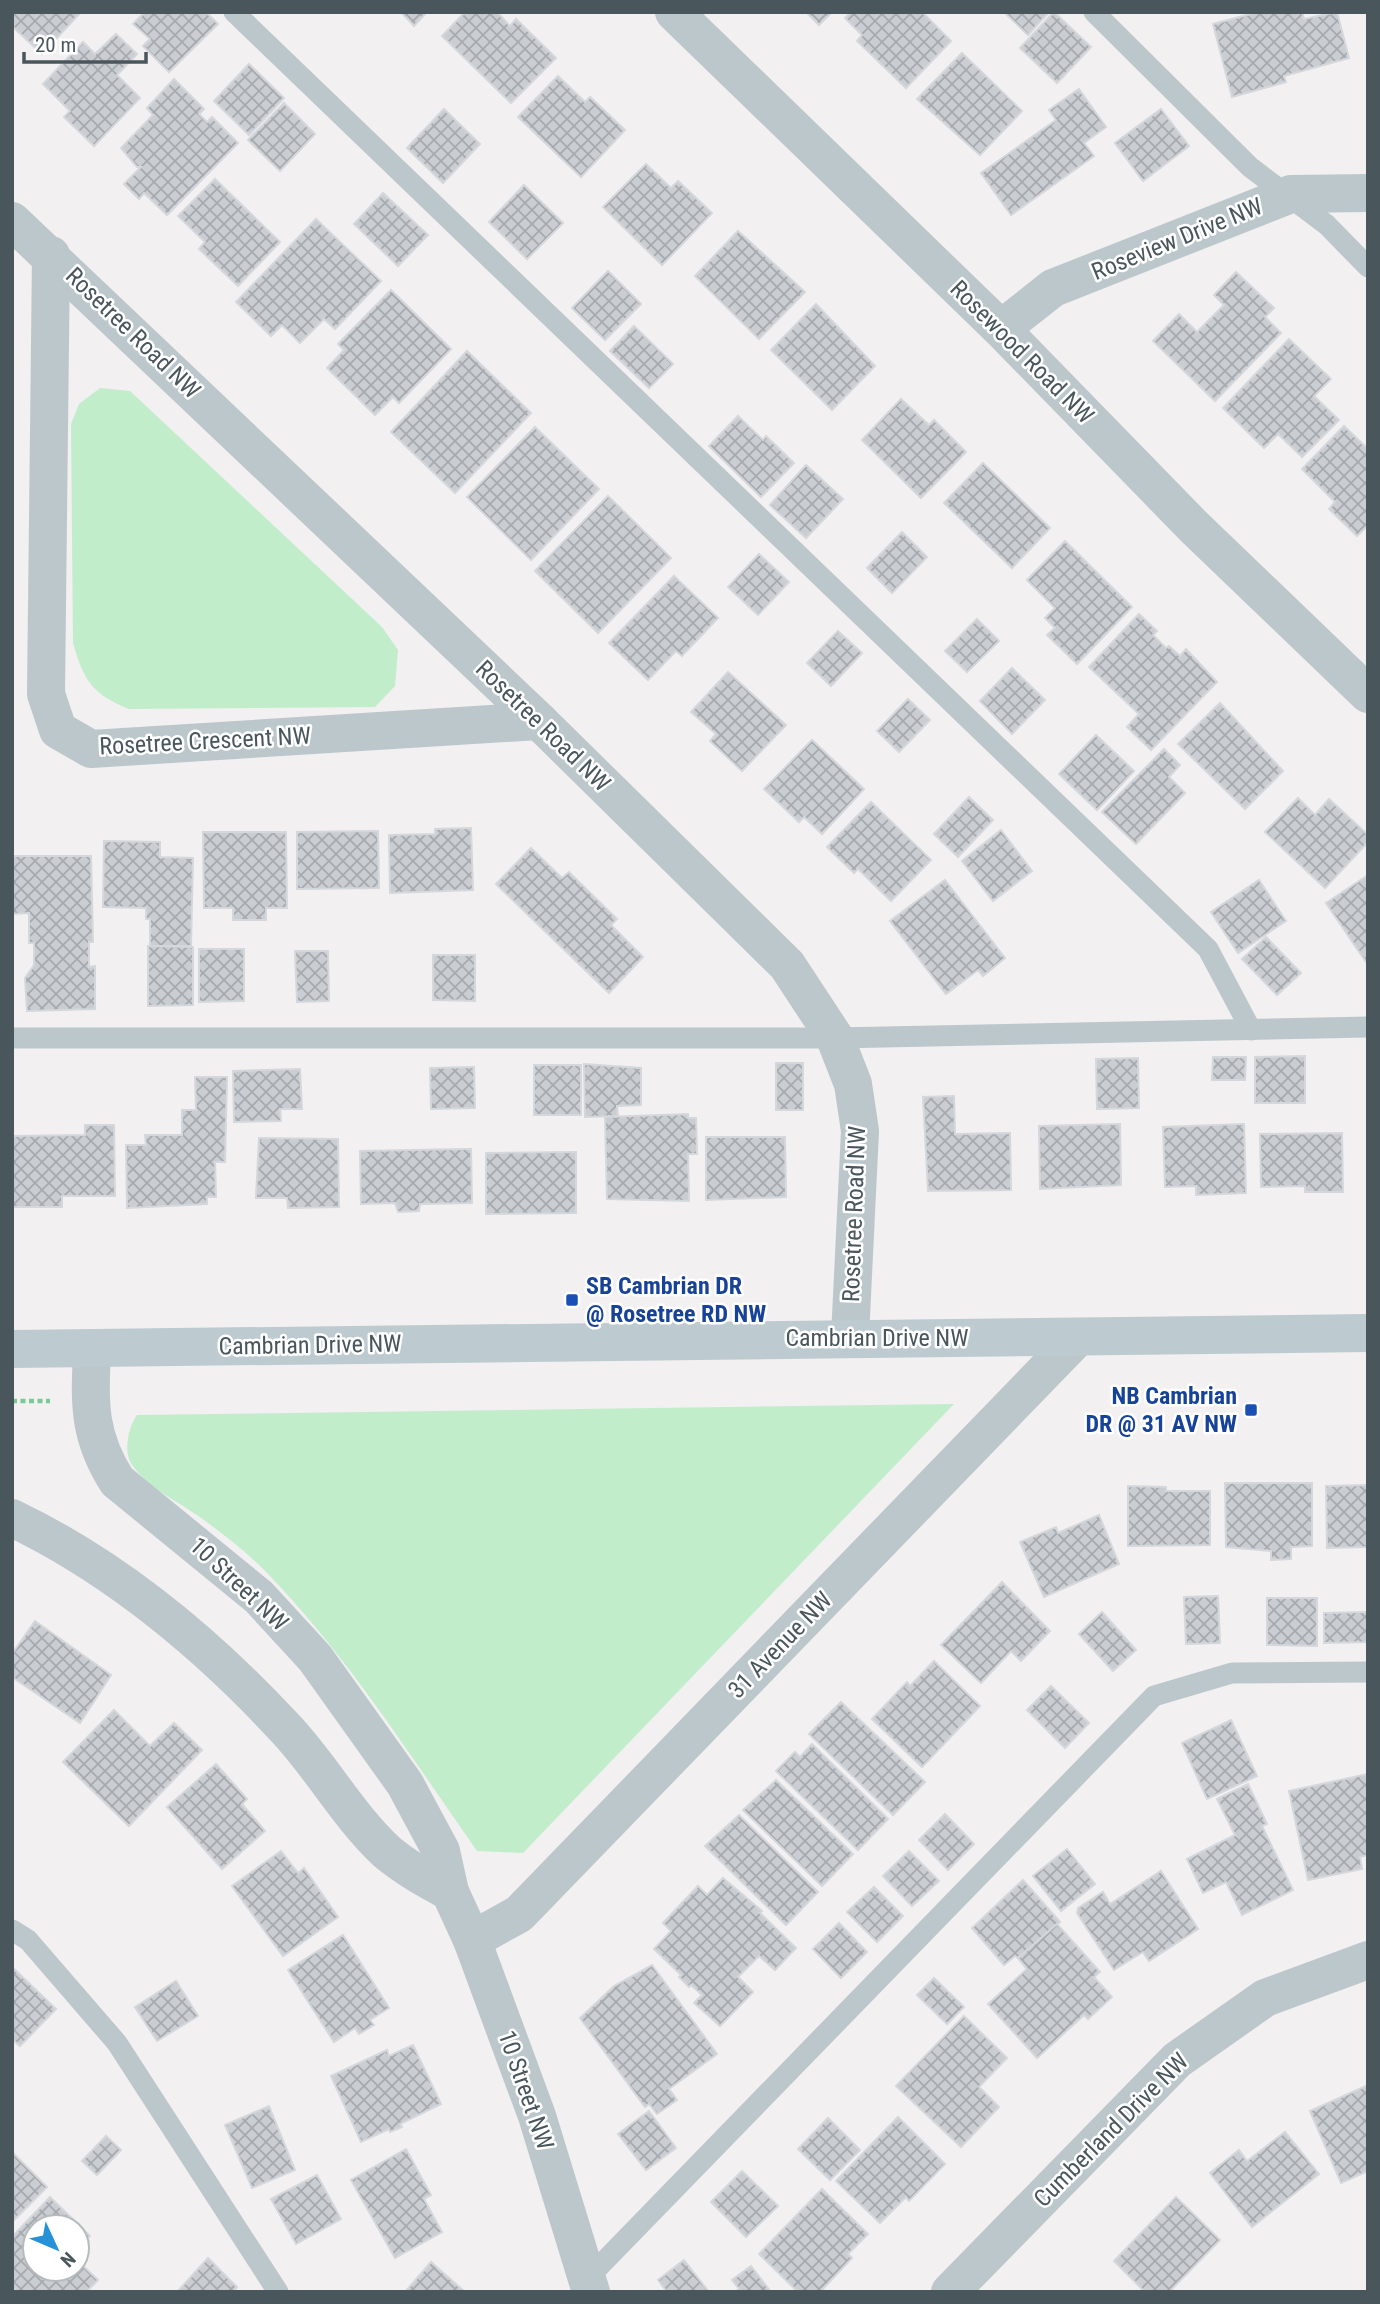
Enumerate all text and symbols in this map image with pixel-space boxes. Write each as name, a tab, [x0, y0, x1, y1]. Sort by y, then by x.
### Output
scale bar	[24, 21, 147, 65]
text: 20 m	[35, 33, 76, 57]
street label: Roseview Drive NW	[1088, 192, 1266, 286]
street label: Rosetree Road NW	[60, 262, 206, 404]
street label: Rosewood Road NW	[945, 275, 1099, 429]
street label: Rosetree Road NW	[470, 655, 616, 797]
street label: Rosetree Crescent NW	[99, 721, 311, 761]
street label: Rosetree Road NW	[837, 1126, 871, 1302]
place label: SB Cambrian DR @ Rosetree RD NW	[586, 1272, 766, 1328]
marker: SB Cambrian DR @ Rosetree RD NW	[564, 1292, 580, 1308]
street label: Cambrian Drive NW	[786, 1324, 969, 1352]
street label: Cambrian Drive NW	[218, 1329, 402, 1361]
place label: NB Cambrian DR @ 31 AV NW	[1085, 1382, 1237, 1438]
marker: NB Cambrian DR @ 31 AV NW	[1243, 1402, 1259, 1418]
street label: 10 Street NW	[184, 1531, 294, 1637]
street label: 31 Avenue NW	[722, 1586, 838, 1704]
street label: 10 Street NW	[493, 2027, 559, 2153]
street label: Cumberland Drive NW	[1028, 2047, 1194, 2213]
north arrow	[21, 2213, 91, 2283]
text: N	[56, 2247, 80, 2272]

